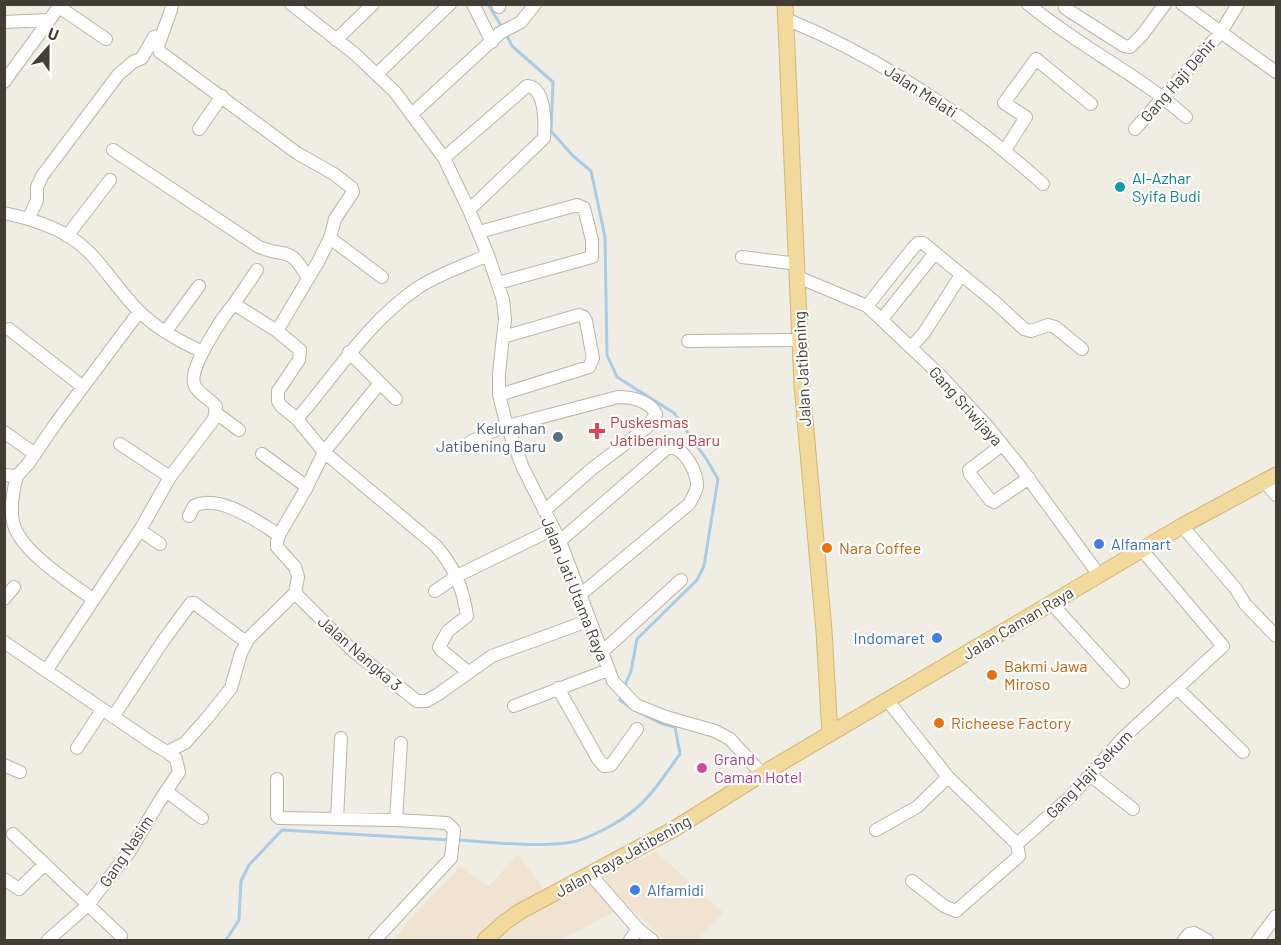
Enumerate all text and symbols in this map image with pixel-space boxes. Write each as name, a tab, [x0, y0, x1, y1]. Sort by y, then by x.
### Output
north arrow	[18, 18, 78, 78]
text: U	[45, 23, 62, 44]
street label: Gang Haji Dehir	[1136, 34, 1219, 126]
street label: Jalan Melati	[881, 60, 961, 121]
place label: Al-Azhar Syifa Budi	[1132, 168, 1201, 205]
marker: Al-Azhar Syifa Budi	[1113, 180, 1127, 194]
street label: Jalan Jatibening	[789, 311, 814, 427]
street label: Gang Sriwijaya	[926, 362, 1007, 449]
place label: Puskesmas Jatibening Baru	[610, 412, 720, 449]
place label: Kelurahan Jatibening Baru	[436, 418, 546, 455]
marker: Puskesmas Jatibening Baru	[588, 422, 606, 440]
marker: Kelurahan Jatibening Baru	[551, 430, 565, 444]
street label: Jalan Jati Utama Raya	[538, 514, 613, 664]
place label: Alfamart	[1111, 534, 1171, 553]
marker: Alfamart	[1092, 537, 1106, 551]
place label: Nara Coffee	[839, 538, 921, 557]
marker: Nara Coffee	[820, 541, 834, 555]
street label: Jalan Caman Raya	[959, 582, 1076, 663]
street label: Jalan Nangka 3	[315, 611, 406, 694]
place label: Indomaret	[853, 628, 925, 647]
marker: Indomaret	[930, 631, 944, 645]
place label: Bakmi Jawa Miroso	[1004, 656, 1088, 693]
marker: Bakmi Jawa Miroso	[985, 668, 999, 682]
place label: Richeese Factory	[951, 713, 1072, 732]
marker: Richeese Factory	[932, 716, 946, 730]
street label: Gang Haji Sekum	[1042, 725, 1136, 822]
place label: Grand Caman Hotel	[714, 749, 802, 786]
marker: Grand Caman Hotel	[695, 761, 709, 775]
street label: Jalan Raya Jatibening	[552, 810, 694, 901]
street label: Gang Nasim	[95, 811, 156, 890]
place label: Alfamidi	[647, 880, 704, 899]
marker: Alfamidi	[628, 883, 642, 897]

